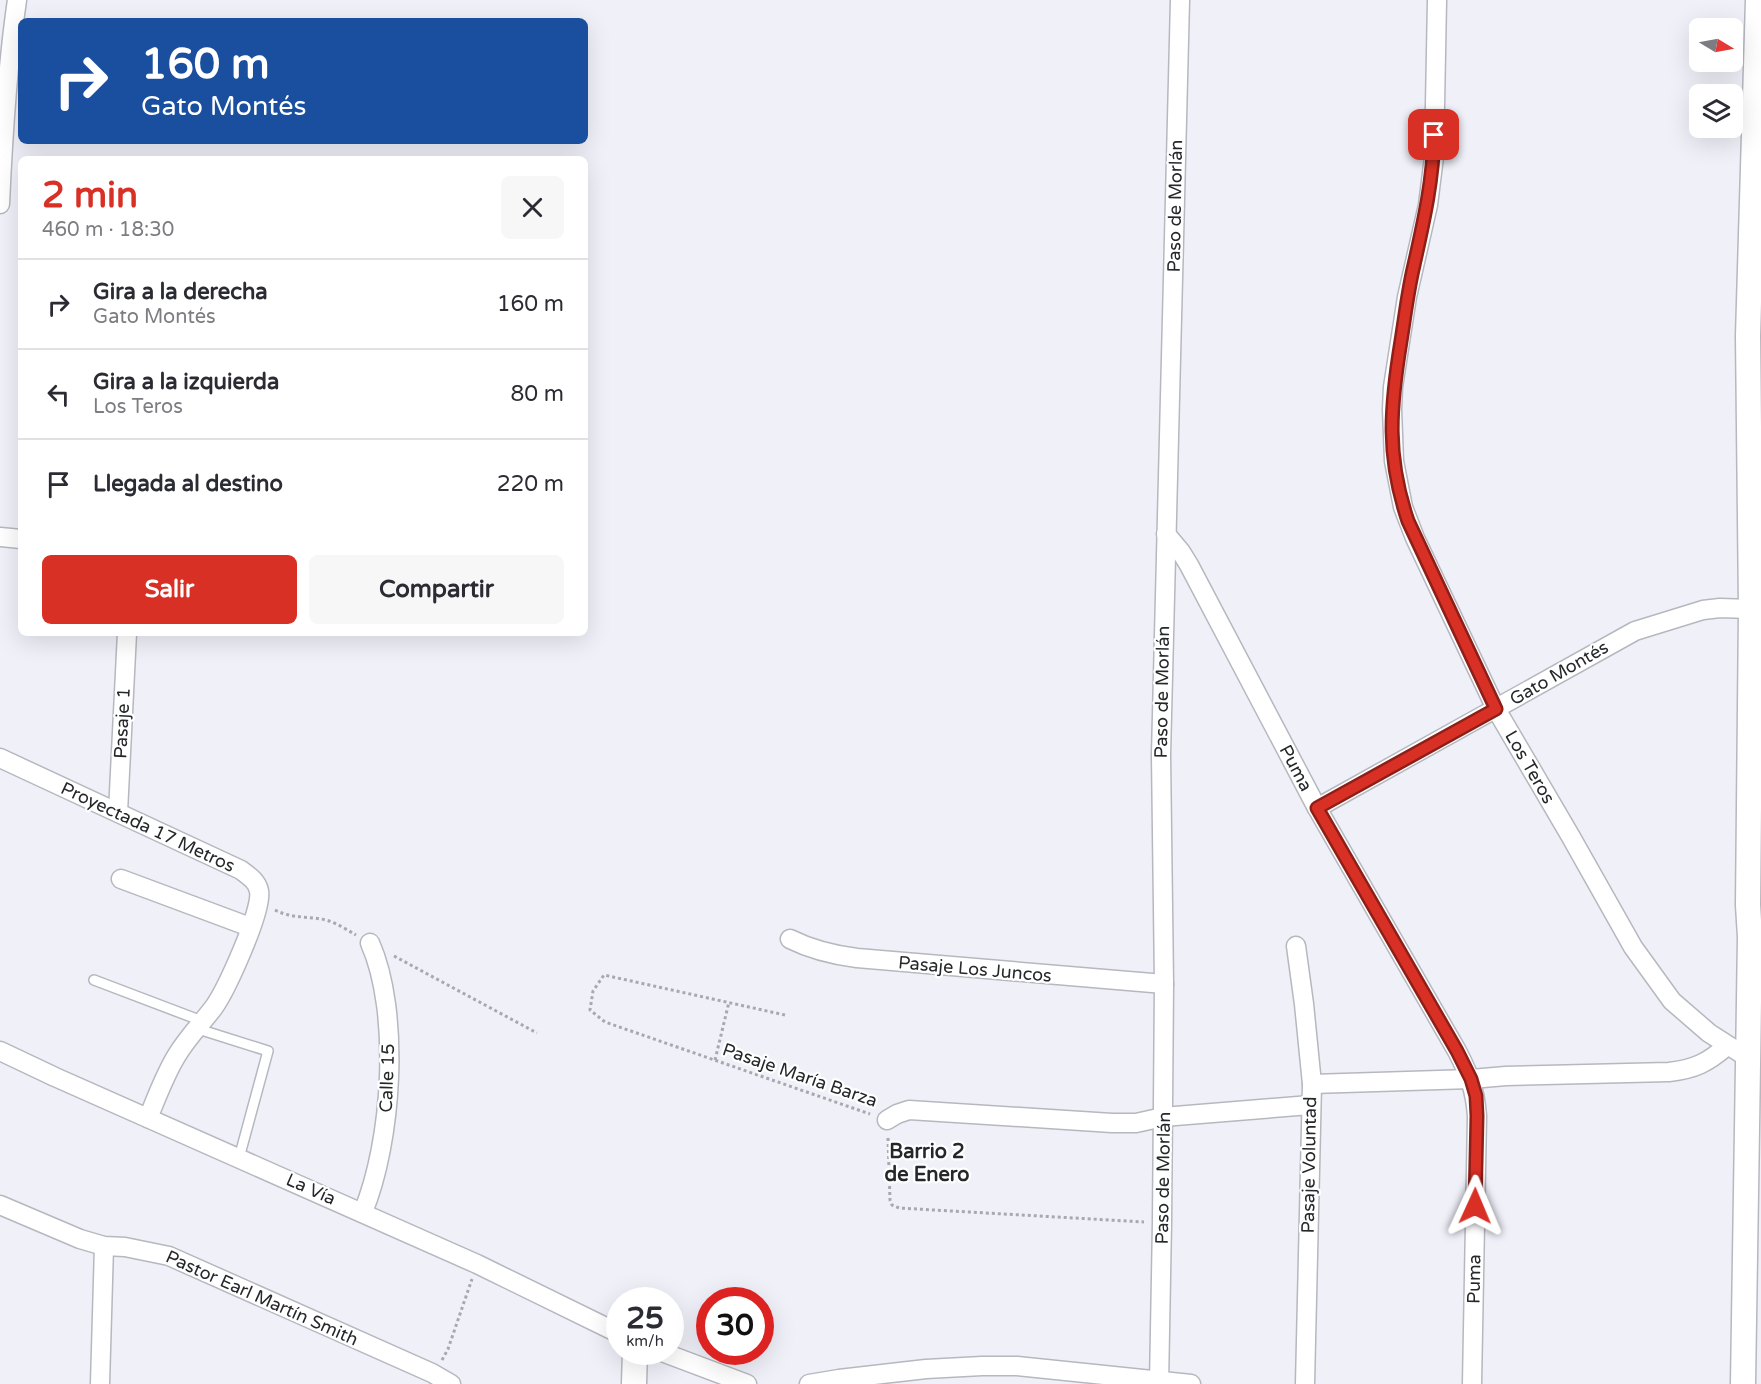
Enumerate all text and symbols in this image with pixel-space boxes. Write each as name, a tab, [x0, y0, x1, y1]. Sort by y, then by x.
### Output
north arrow	[1689, 18, 1743, 72]
map controls	[1689, 18, 1743, 138]
text: 160 m	[141, 39, 270, 90]
icon: right	[42, 42, 120, 120]
button: layers	[1689, 84, 1743, 138]
text: Gato Montés	[141, 90, 306, 123]
pin	[1408, 109, 1459, 160]
icon: arrive	[1417, 118, 1450, 151]
street label: Paso de Morlán	[1163, 139, 1187, 273]
text: 2 min	[42, 174, 138, 217]
button: close	[501, 176, 564, 239]
text: 460 m · 18:30	[42, 218, 174, 242]
text: Gira a la derecha	[93, 279, 268, 305]
icon: right	[42, 288, 75, 321]
text: 160 m	[497, 291, 564, 317]
text: Gato Montés	[93, 305, 216, 329]
text: Gira a la izquierda	[93, 369, 279, 395]
icon: left	[42, 378, 75, 411]
text: 80 m	[510, 381, 564, 407]
text: Los Teros	[93, 395, 183, 419]
icon: arrive	[42, 468, 75, 501]
text: Llegada al destino	[93, 471, 283, 497]
text: 220 m	[497, 471, 564, 497]
button: Salir	[42, 555, 297, 624]
button: Compartir	[309, 555, 564, 624]
street label: Paso de Morlán	[1150, 625, 1174, 759]
street label: Gato Montés	[1506, 636, 1612, 710]
street label: Pasaje 1	[109, 687, 135, 759]
street label: Los Teros	[1500, 726, 1560, 808]
street label: Puma	[1275, 741, 1317, 795]
street label: Proyectada 17 Metros	[57, 777, 239, 877]
street label: Pasaje Los Juncos	[897, 951, 1053, 987]
street label: Pasaje María Barza	[720, 1038, 880, 1112]
street label: Calle 15	[375, 1043, 399, 1113]
street label: Pasaje Voluntad	[1297, 1096, 1321, 1234]
street label: Paso de Morlán	[1151, 1111, 1175, 1245]
district label: Barrio 2 de Enero	[885, 1140, 969, 1187]
street label: La Vía	[283, 1168, 339, 1210]
position arrow	[1443, 1174, 1507, 1238]
street label: Pastor Earl Martín Smith	[162, 1246, 362, 1350]
street label: Puma	[1463, 1254, 1485, 1304]
speed limit sign: 30	[696, 1287, 774, 1365]
text: 25	[626, 1300, 664, 1337]
text: km/h	[626, 1332, 664, 1350]

